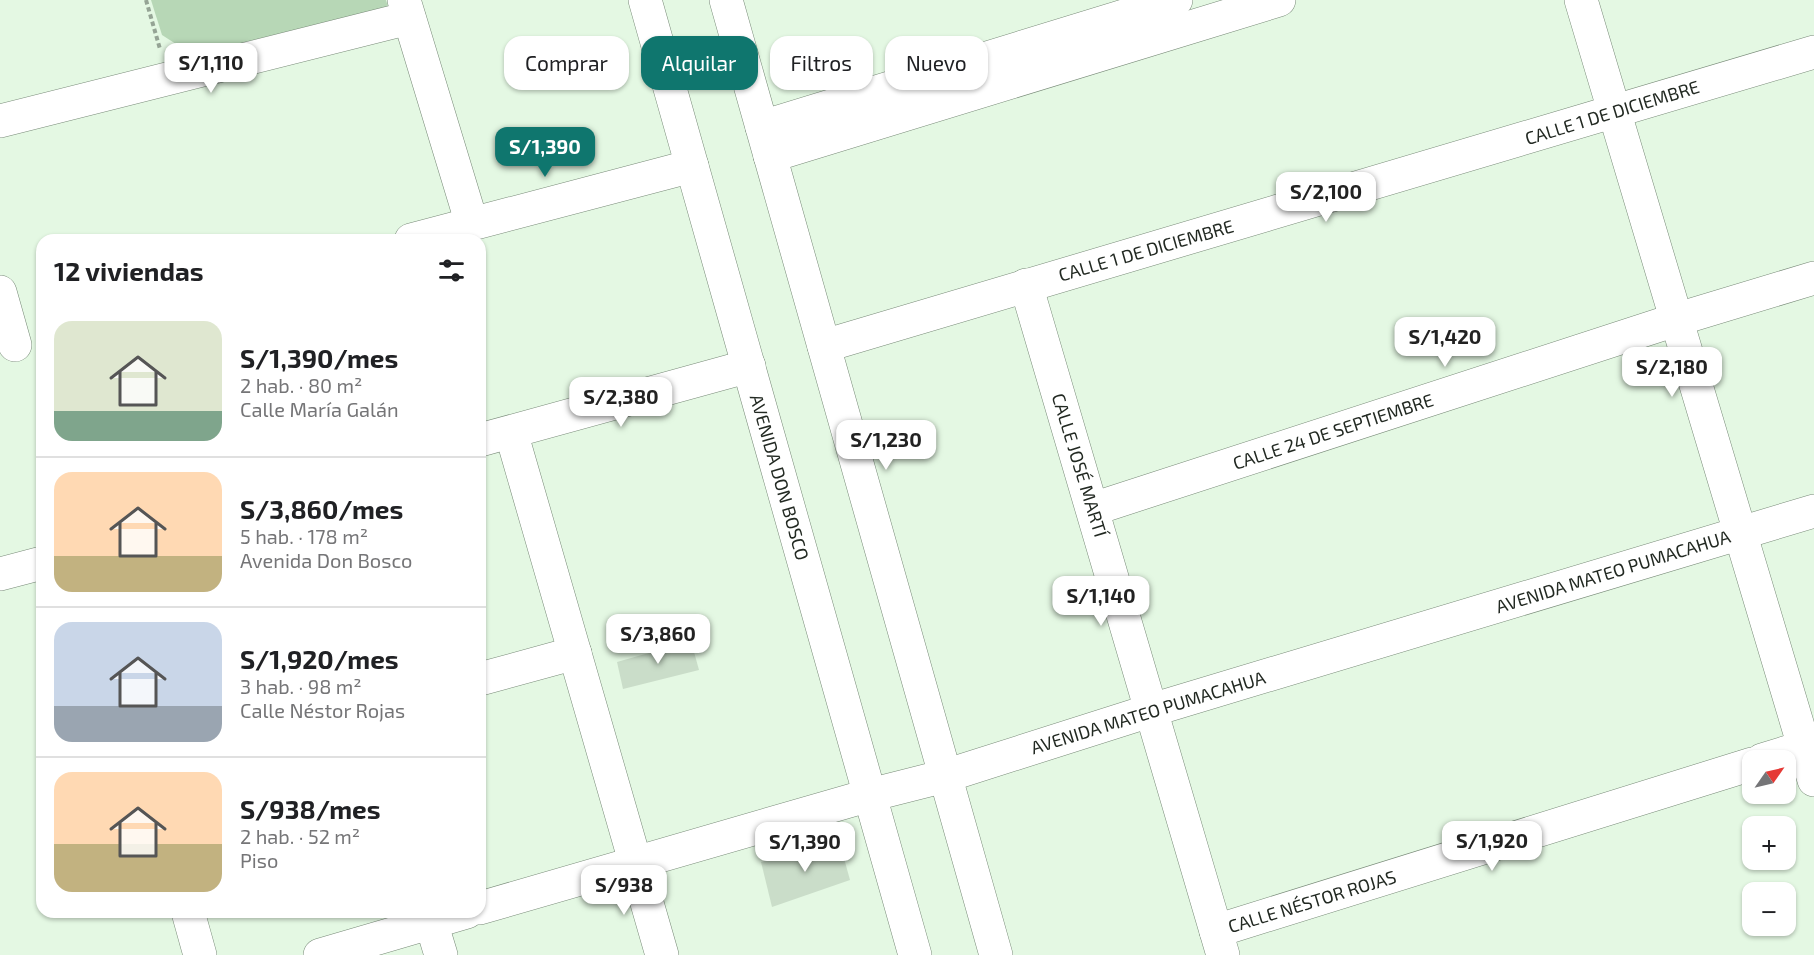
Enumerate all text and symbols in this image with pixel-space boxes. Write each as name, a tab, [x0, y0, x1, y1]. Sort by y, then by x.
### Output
chip: Comprar	[504, 36, 629, 90]
chip: Alquilar	[641, 36, 758, 90]
chip: Filtros	[770, 36, 873, 90]
chip: Nuevo	[885, 36, 988, 90]
pin: S/1,110	[156, 43, 266, 94]
text: S/1,110	[178, 50, 244, 74]
street label: CALLE 1 DE DICIEMBRE	[1522, 75, 1702, 149]
pin: S/1,390	[490, 127, 600, 178]
text: S/1,390	[509, 134, 581, 158]
pin: S/2,100	[1271, 172, 1381, 223]
text: S/2,100	[1290, 179, 1362, 203]
street label: CALLE 1 DE DICIEMBRE	[1056, 214, 1236, 286]
icon: filters	[435, 254, 468, 287]
text: 12 viviendas	[54, 255, 204, 286]
pin: S/1,420	[1390, 317, 1500, 368]
text: S/1,420	[1409, 324, 1481, 348]
text: S/1,390/mes	[240, 342, 398, 373]
icon: home	[102, 345, 174, 417]
pin: S/2,180	[1617, 347, 1727, 398]
text: S/2,180	[1636, 354, 1708, 378]
text: 2 hab. · 80 m²	[240, 373, 362, 397]
pin: S/2,380	[566, 377, 676, 428]
text: S/2,380	[583, 384, 659, 408]
street label: CALLE 24 DE SEPTIEMBRE	[1230, 388, 1436, 474]
street label: CALLE JOSÉ MARTÍ	[1048, 390, 1113, 541]
street label: AVENIDA DON BOSCO	[746, 391, 814, 563]
text: Calle María Galán	[240, 397, 399, 421]
pin: S/1,230	[831, 420, 941, 471]
text: S/1,230	[850, 427, 922, 451]
text: S/3,860/mes	[240, 493, 403, 524]
icon: home	[102, 496, 174, 568]
text: 5 hab. · 178 m²	[240, 524, 368, 548]
street label: AVENIDA MATEO PUMACAHUA	[1493, 525, 1734, 617]
text: Avenida Don Bosco	[240, 548, 412, 572]
pin: S/1,140	[1046, 576, 1156, 627]
text: S/1,140	[1066, 583, 1136, 607]
pin: S/3,860	[603, 614, 713, 665]
text: S/3,860	[620, 621, 696, 645]
text: S/1,920/mes	[240, 643, 399, 674]
icon: home	[102, 646, 174, 718]
street label: AVENIDA MATEO PUMACAHUA	[1028, 666, 1269, 758]
text: 3 hab. · 98 m²	[240, 674, 362, 698]
text: Calle Néstor Rojas	[240, 698, 405, 722]
north arrow	[1742, 750, 1796, 804]
map controls	[1742, 750, 1796, 936]
text: S/938/mes	[240, 793, 381, 824]
icon: home	[102, 796, 174, 868]
button: +	[1742, 816, 1796, 870]
pin: S/1,920	[1437, 821, 1547, 872]
pin: S/1,390	[750, 822, 860, 873]
text: 2 hab. · 52 m²	[240, 824, 360, 848]
text: S/1,920	[1456, 828, 1528, 852]
text: S/1,390	[769, 829, 841, 853]
text: Piso	[240, 848, 278, 872]
pin: S/938	[582, 865, 666, 916]
street label: CALLE NÉSTOR ROJAS	[1225, 865, 1399, 937]
text: S/938	[595, 872, 653, 896]
button: −	[1742, 882, 1796, 936]

